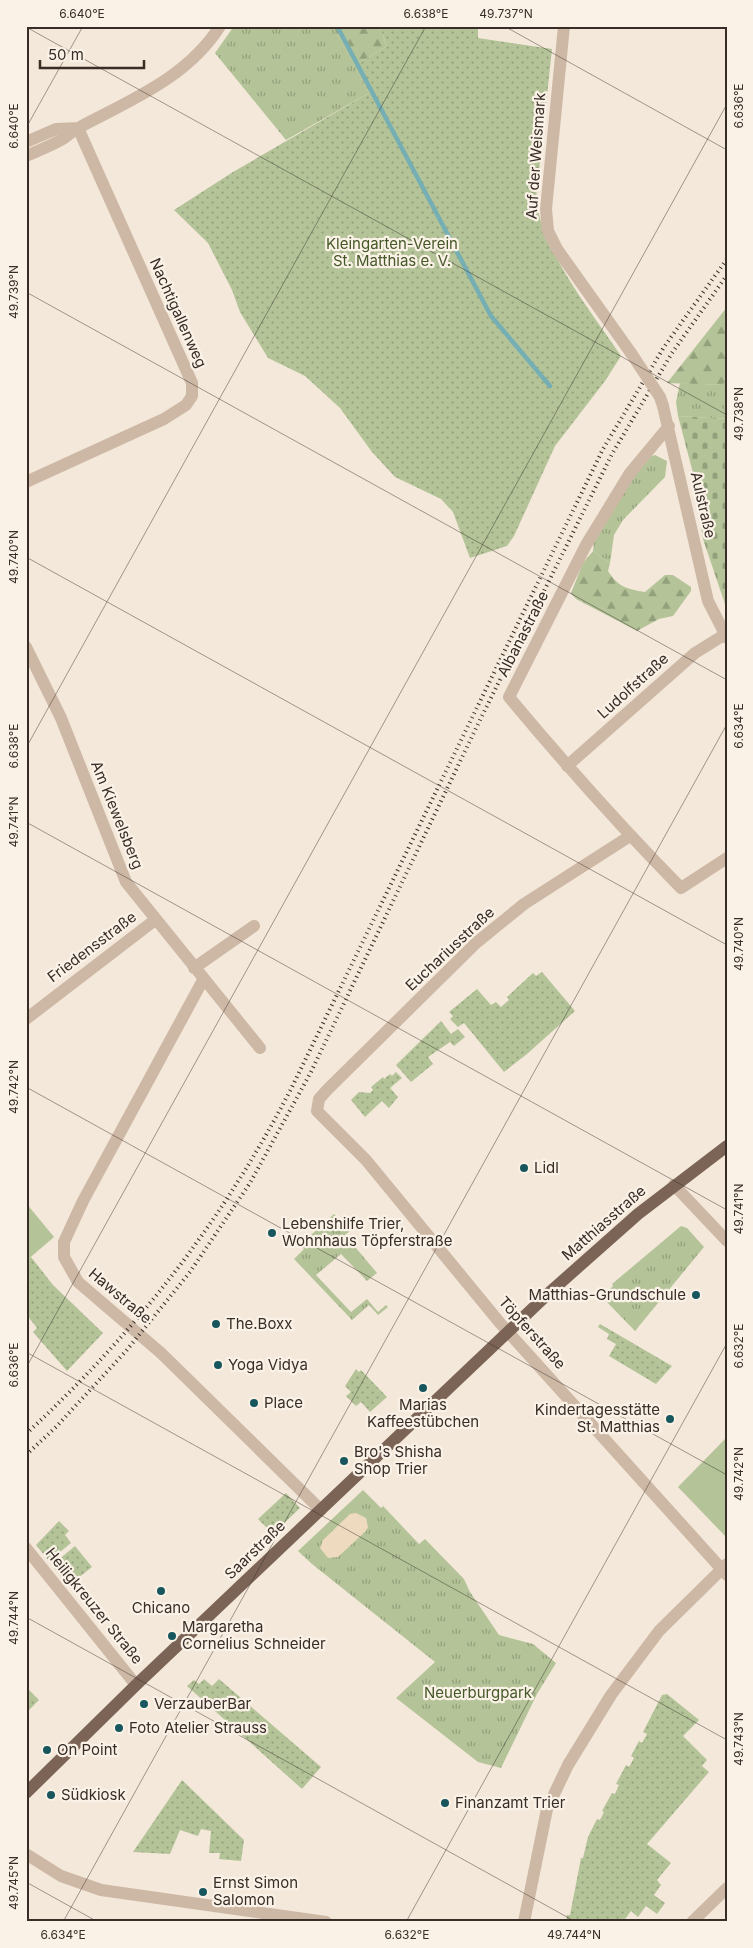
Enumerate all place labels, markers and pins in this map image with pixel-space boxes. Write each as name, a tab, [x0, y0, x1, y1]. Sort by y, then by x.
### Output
place label: Lidl	[534, 1158, 559, 1177]
marker: Lidl	[518, 1162, 530, 1174]
place label: Lebenshilfe Trier, Wohnhaus Töpferstraße	[282, 1214, 453, 1250]
marker: Lebenshilfe Trier, Wohnhaus Töpferstraße	[266, 1227, 278, 1239]
place label: Matthias-Grundschule	[528, 1285, 686, 1304]
marker: Matthias-Grundschule	[690, 1289, 702, 1301]
place label: The.Boxx	[226, 1314, 292, 1333]
marker: The.Boxx	[210, 1318, 222, 1330]
place label: Yoga Vidya	[228, 1355, 308, 1374]
marker: Yoga Vidya	[212, 1359, 224, 1371]
marker: Marias Kaffeestübchen	[417, 1382, 429, 1394]
place label: Place	[264, 1393, 303, 1412]
place label: Marias Kaffeestübchen	[367, 1395, 479, 1431]
marker: Place	[248, 1397, 260, 1409]
place label: Kindertagesstätte St. Matthias	[535, 1400, 660, 1436]
marker: Kindertagesstätte St. Matthias	[664, 1413, 676, 1425]
place label: Bro's Shisha Shop Trier	[354, 1442, 442, 1478]
marker: Bro's Shisha Shop Trier	[338, 1455, 350, 1467]
marker: Chicano	[155, 1585, 167, 1597]
place label: Chicano	[132, 1598, 190, 1617]
place label: Margaretha Cornelius Schneider	[182, 1617, 326, 1653]
marker: Margaretha Cornelius Schneider	[166, 1630, 178, 1642]
place label: VerzauberBar	[154, 1694, 252, 1713]
marker: VerzauberBar	[138, 1698, 150, 1710]
place label: Foto Atelier Strauss	[129, 1718, 267, 1737]
marker: Foto Atelier Strauss	[113, 1722, 125, 1734]
place label: On Point	[57, 1740, 118, 1759]
marker: On Point	[41, 1744, 53, 1756]
place label: Südkiosk	[61, 1785, 126, 1804]
marker: Südkiosk	[45, 1789, 57, 1801]
place label: Finanzamt Trier	[455, 1793, 566, 1812]
marker: Finanzamt Trier	[439, 1797, 451, 1809]
place label: Ernst Simon Salomon	[213, 1873, 298, 1909]
marker: Ernst Simon Salomon	[197, 1886, 209, 1898]

